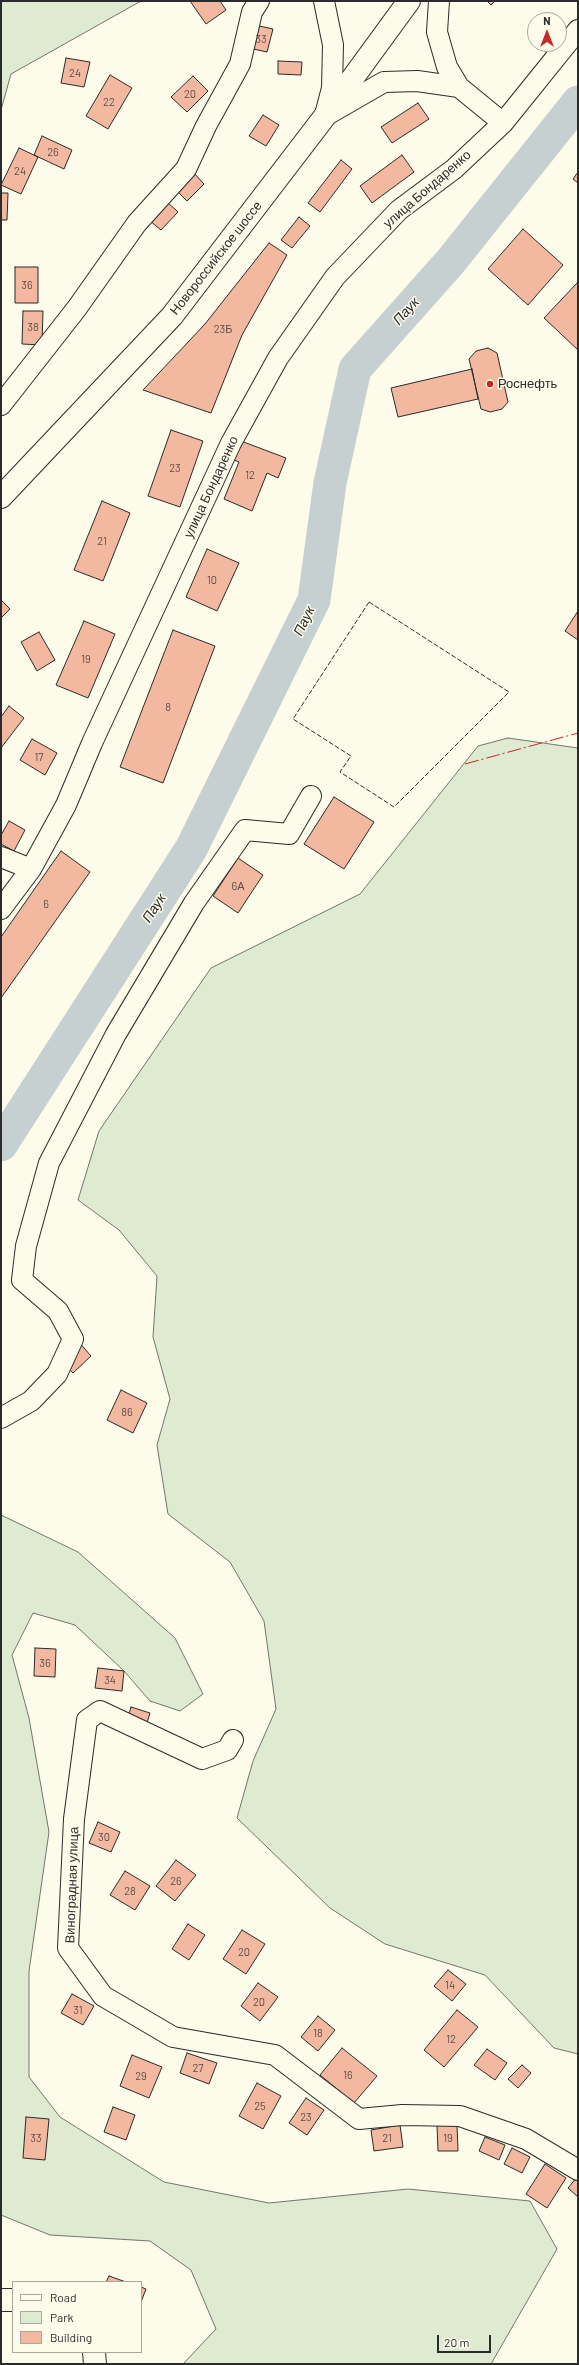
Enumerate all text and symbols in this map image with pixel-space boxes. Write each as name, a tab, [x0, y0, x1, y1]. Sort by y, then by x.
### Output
north arrow	[527, 12, 567, 52]
text: N	[543, 14, 551, 27]
house number: 33	[255, 32, 267, 46]
house number: 24	[69, 66, 81, 80]
house number: 20	[184, 87, 196, 101]
house number: 22	[103, 95, 115, 109]
house number: 26	[47, 145, 59, 159]
street label: улица Бондаренко	[380, 147, 474, 231]
house number: 24	[14, 164, 26, 178]
street label: Новороссийское шоссе	[167, 198, 265, 318]
house number: 36	[21, 278, 33, 292]
water label: Паук	[389, 294, 423, 328]
house number: 38	[27, 320, 39, 334]
house number: 23Б	[214, 322, 232, 336]
place label: Роснефть	[498, 376, 557, 392]
marker: Роснефть	[485, 379, 495, 389]
street label: улица Бондаренко	[181, 433, 241, 541]
house number: 23	[169, 461, 181, 475]
house number: 12	[245, 468, 255, 482]
house number: 21	[97, 534, 107, 548]
house number: 10	[207, 573, 217, 587]
water label: Паук	[290, 603, 318, 639]
house number: 19	[81, 652, 91, 666]
house number: 8	[165, 700, 171, 714]
house number: 17	[34, 750, 44, 764]
house number: 6А	[231, 879, 245, 893]
water label: Паук	[138, 890, 170, 926]
house number: 6	[43, 897, 49, 911]
house number: 86	[121, 1405, 133, 1419]
house number: 36	[39, 1656, 51, 1670]
house number: 34	[104, 1673, 116, 1687]
street label: Виноградная улица	[62, 1826, 82, 1944]
house number: 30	[98, 1830, 110, 1844]
house number: 26	[170, 1874, 182, 1888]
house number: 28	[124, 1884, 136, 1898]
house number: 20	[238, 1945, 250, 1959]
house number: 14	[445, 1978, 455, 1992]
house number: 20	[253, 1995, 265, 2009]
house number: 31	[73, 2003, 83, 2017]
house number: 18	[313, 2026, 323, 2040]
house number: 12	[446, 2032, 456, 2046]
house number: 27	[192, 2061, 204, 2075]
house number: 16	[343, 2068, 353, 2082]
house number: 29	[135, 2069, 147, 2083]
house number: 25	[254, 2099, 266, 2113]
house number: 23	[300, 2110, 312, 2124]
house number: 33	[30, 2131, 42, 2145]
house number: 21	[382, 2131, 392, 2145]
house number: 19	[443, 2131, 453, 2145]
legend	[12, 2281, 142, 2353]
text: Road	[50, 2290, 77, 2304]
text: Park	[50, 2310, 74, 2324]
scale bar	[439, 2327, 493, 2353]
text: Building	[50, 2330, 92, 2344]
text: 20 m	[444, 2335, 470, 2349]

